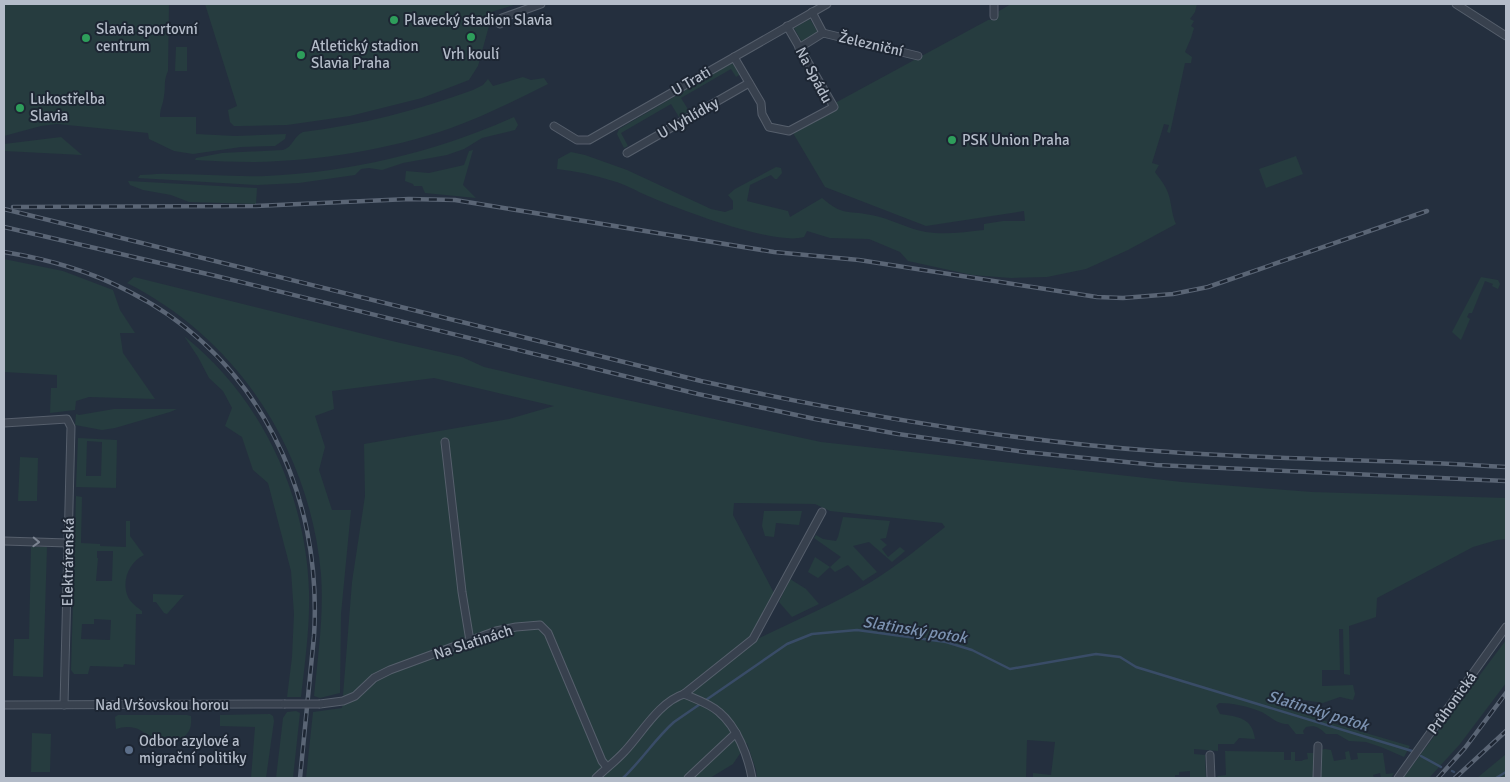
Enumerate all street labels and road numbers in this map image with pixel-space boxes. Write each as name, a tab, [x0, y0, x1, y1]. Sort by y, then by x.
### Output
street label: Železniční	[837, 28, 905, 60]
street label: Na Spádu	[792, 44, 836, 106]
street label: U Trati	[668, 63, 714, 99]
street label: U Vyhlídky	[654, 93, 722, 143]
street label: Elektrárenská	[58, 518, 78, 606]
street label: Na Slatinách	[431, 621, 515, 663]
street label: Průhonická	[1423, 668, 1481, 738]
street label: Nad Vršovskou horou	[95, 696, 229, 714]

